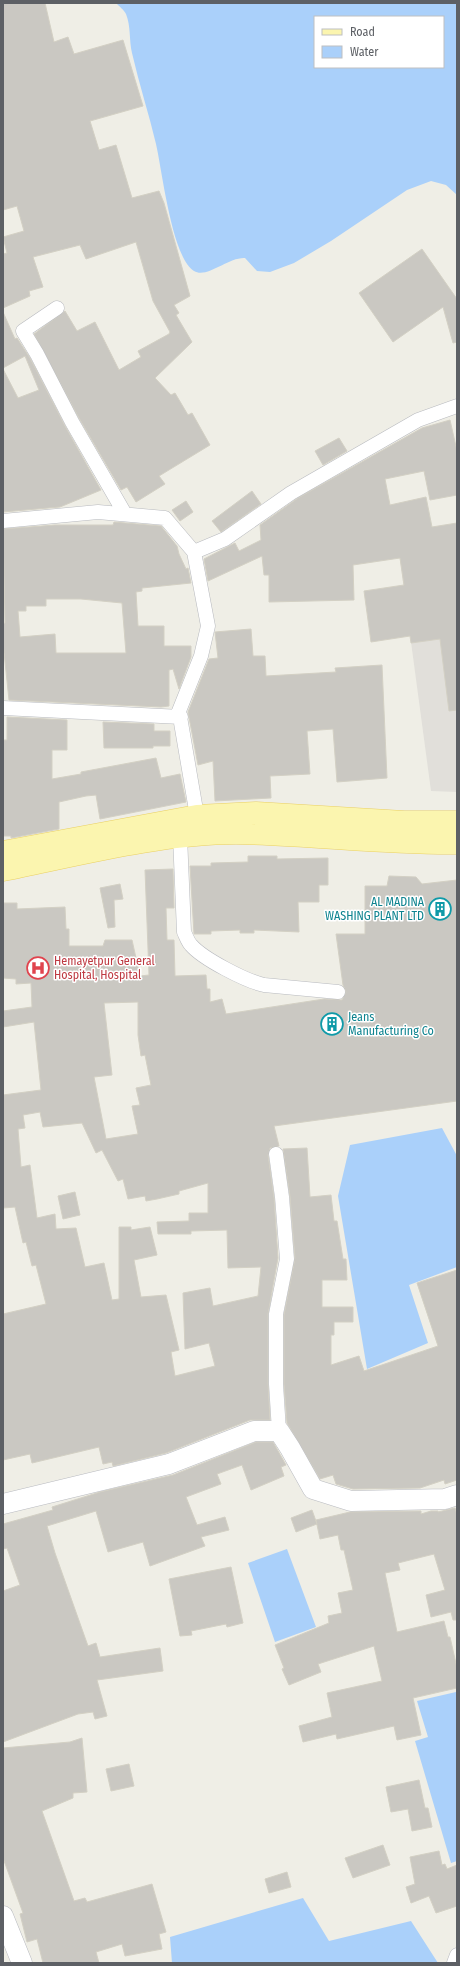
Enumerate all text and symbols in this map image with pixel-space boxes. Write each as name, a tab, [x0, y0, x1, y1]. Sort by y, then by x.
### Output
legend	[314, 16, 444, 68]
text: Road	[350, 25, 375, 39]
text: Water	[350, 45, 379, 59]
place label: AL MADINA WASHING PLANT LTD	[325, 895, 425, 923]
building icon: AL MADINA WASHING PLANT LTD	[427, 896, 453, 922]
place label: Hemayetpur General Hospital, Hospital	[54, 954, 155, 982]
hospital icon: Hemayetpur General Hospital, Hospital	[25, 955, 51, 981]
place label: Jeans Manufacturing Co	[348, 1010, 434, 1038]
building icon: Jeans Manufacturing Co	[319, 1011, 345, 1037]

